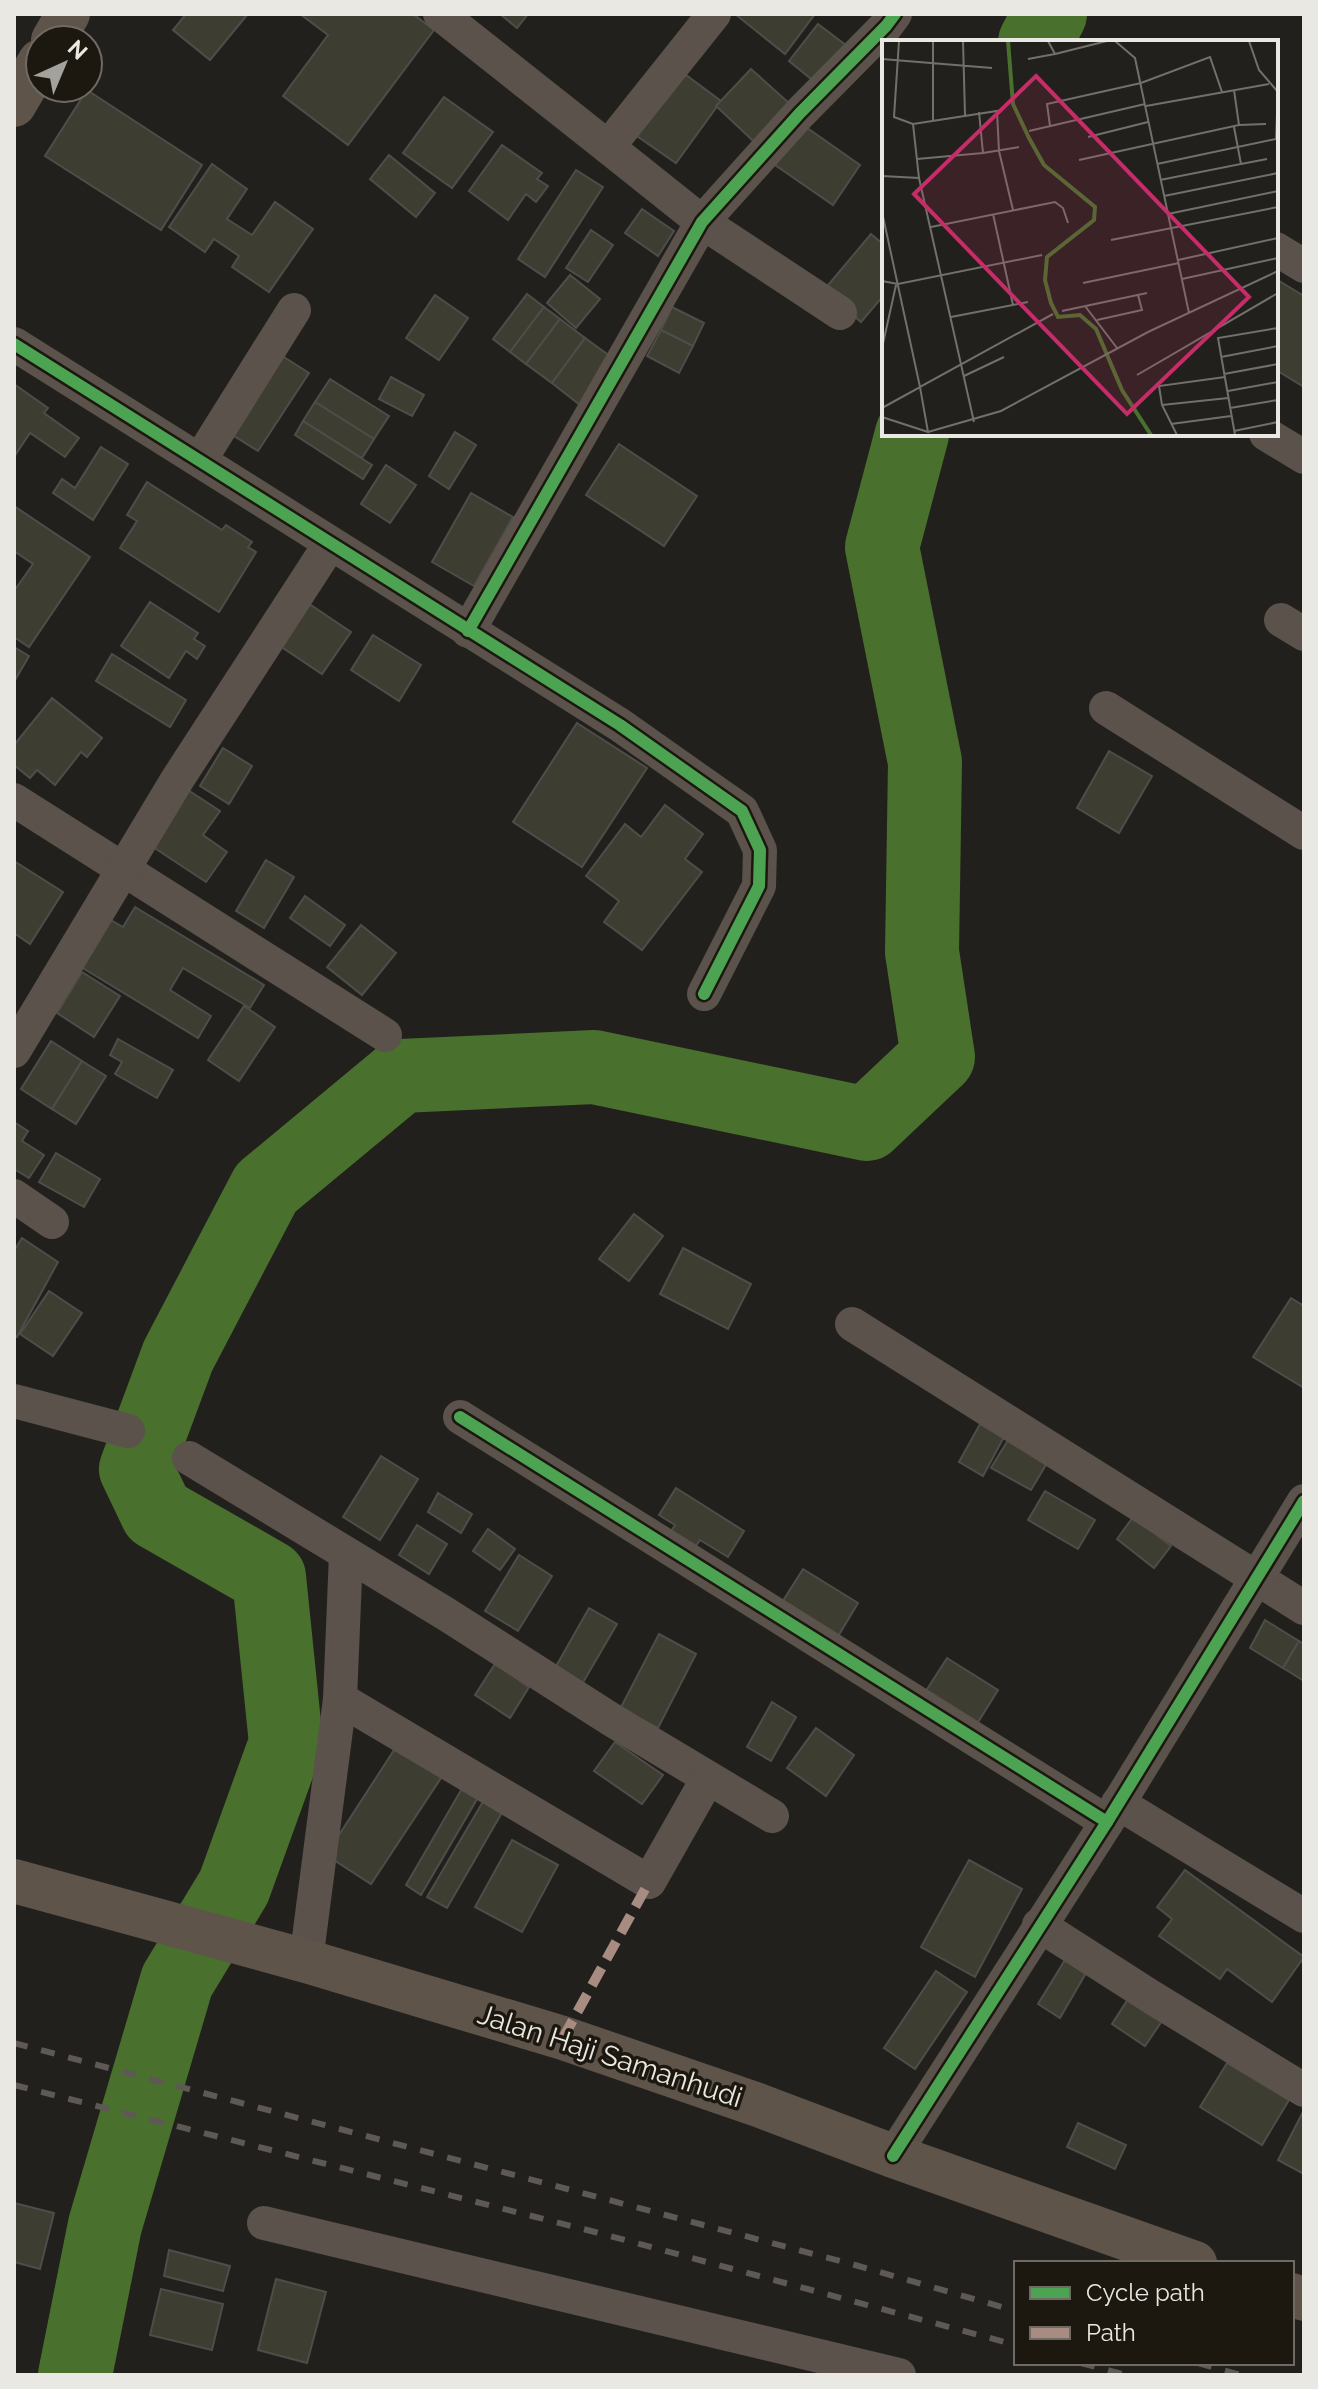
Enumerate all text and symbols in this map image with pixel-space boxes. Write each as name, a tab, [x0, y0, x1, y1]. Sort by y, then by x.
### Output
north arrow	[24, 24, 104, 104]
text: N	[63, 34, 93, 65]
inset map	[882, 40, 1278, 436]
street label: Jalan Haji Samanhudi	[474, 1998, 746, 2114]
legend	[1014, 2261, 1294, 2365]
text: Cycle path	[1086, 2278, 1205, 2307]
text: Path	[1086, 2318, 1136, 2347]

